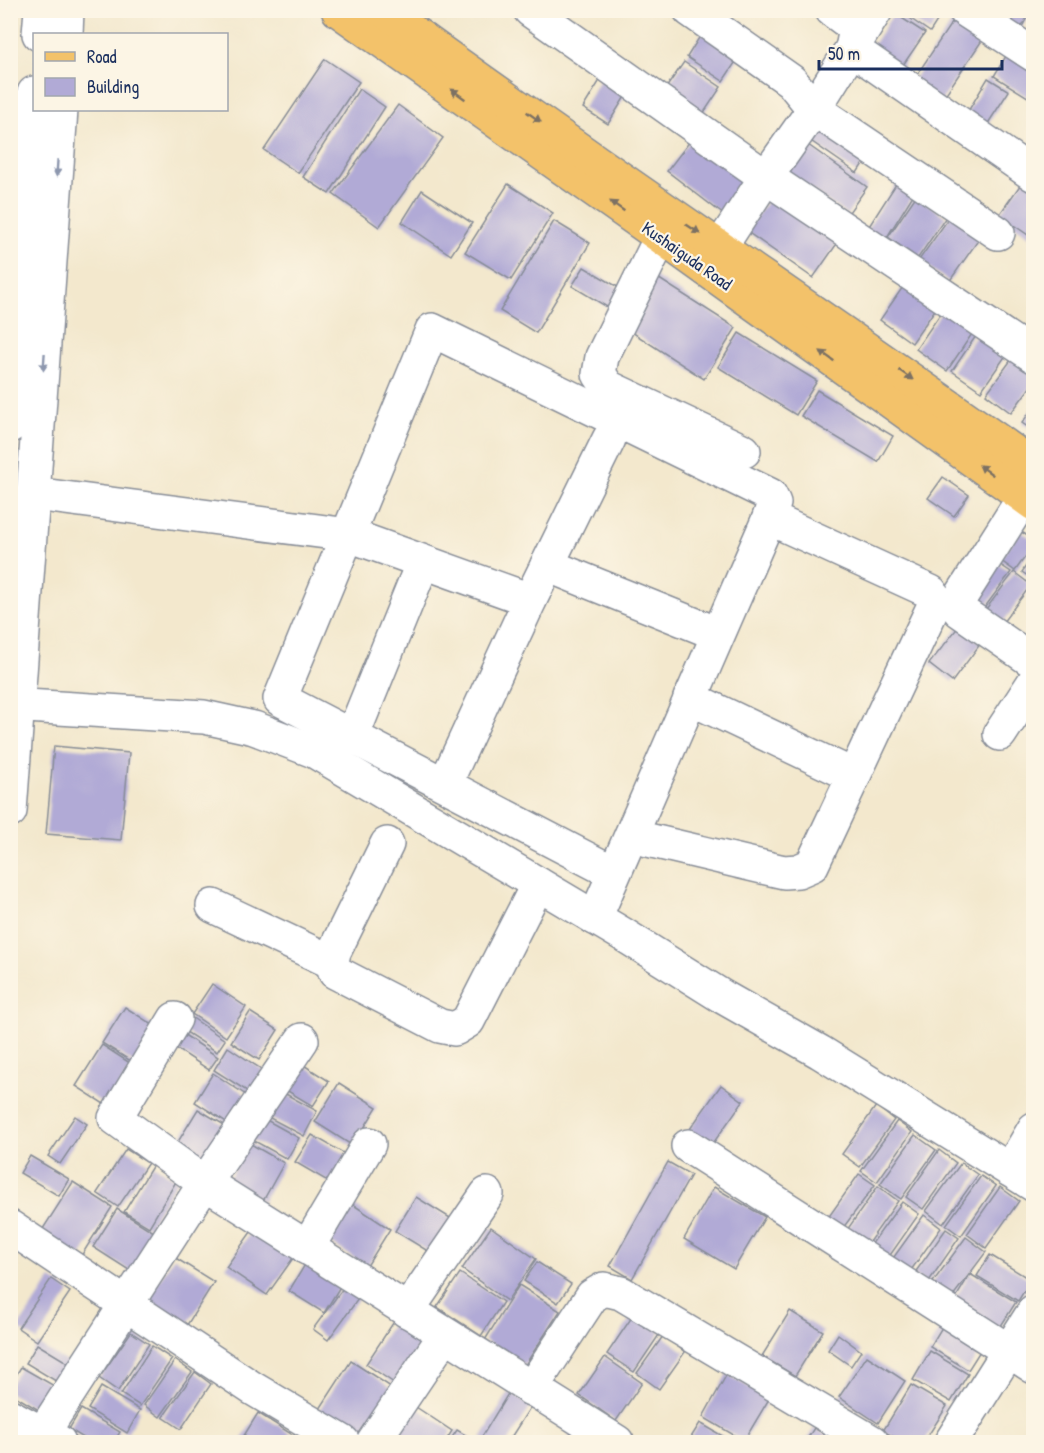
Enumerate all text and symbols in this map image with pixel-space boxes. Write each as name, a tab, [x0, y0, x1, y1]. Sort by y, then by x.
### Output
legend	[33, 33, 228, 111]
scale bar	[819, 33, 1002, 71]
text: 50 m	[828, 41, 860, 66]
text: Road	[87, 44, 117, 69]
text: Building	[87, 74, 139, 99]
one-way arrow	[450, 88, 466, 100]
one-way arrow	[525, 111, 541, 123]
one-way arrow	[52, 158, 61, 177]
one-way arrow	[610, 200, 626, 212]
street label: Kushaiguda Road	[637, 215, 738, 296]
one-way arrow	[685, 223, 701, 235]
one-way arrow	[820, 350, 836, 362]
one-way arrow	[39, 353, 48, 372]
one-way arrow	[898, 369, 914, 381]
one-way arrow	[978, 464, 994, 476]

